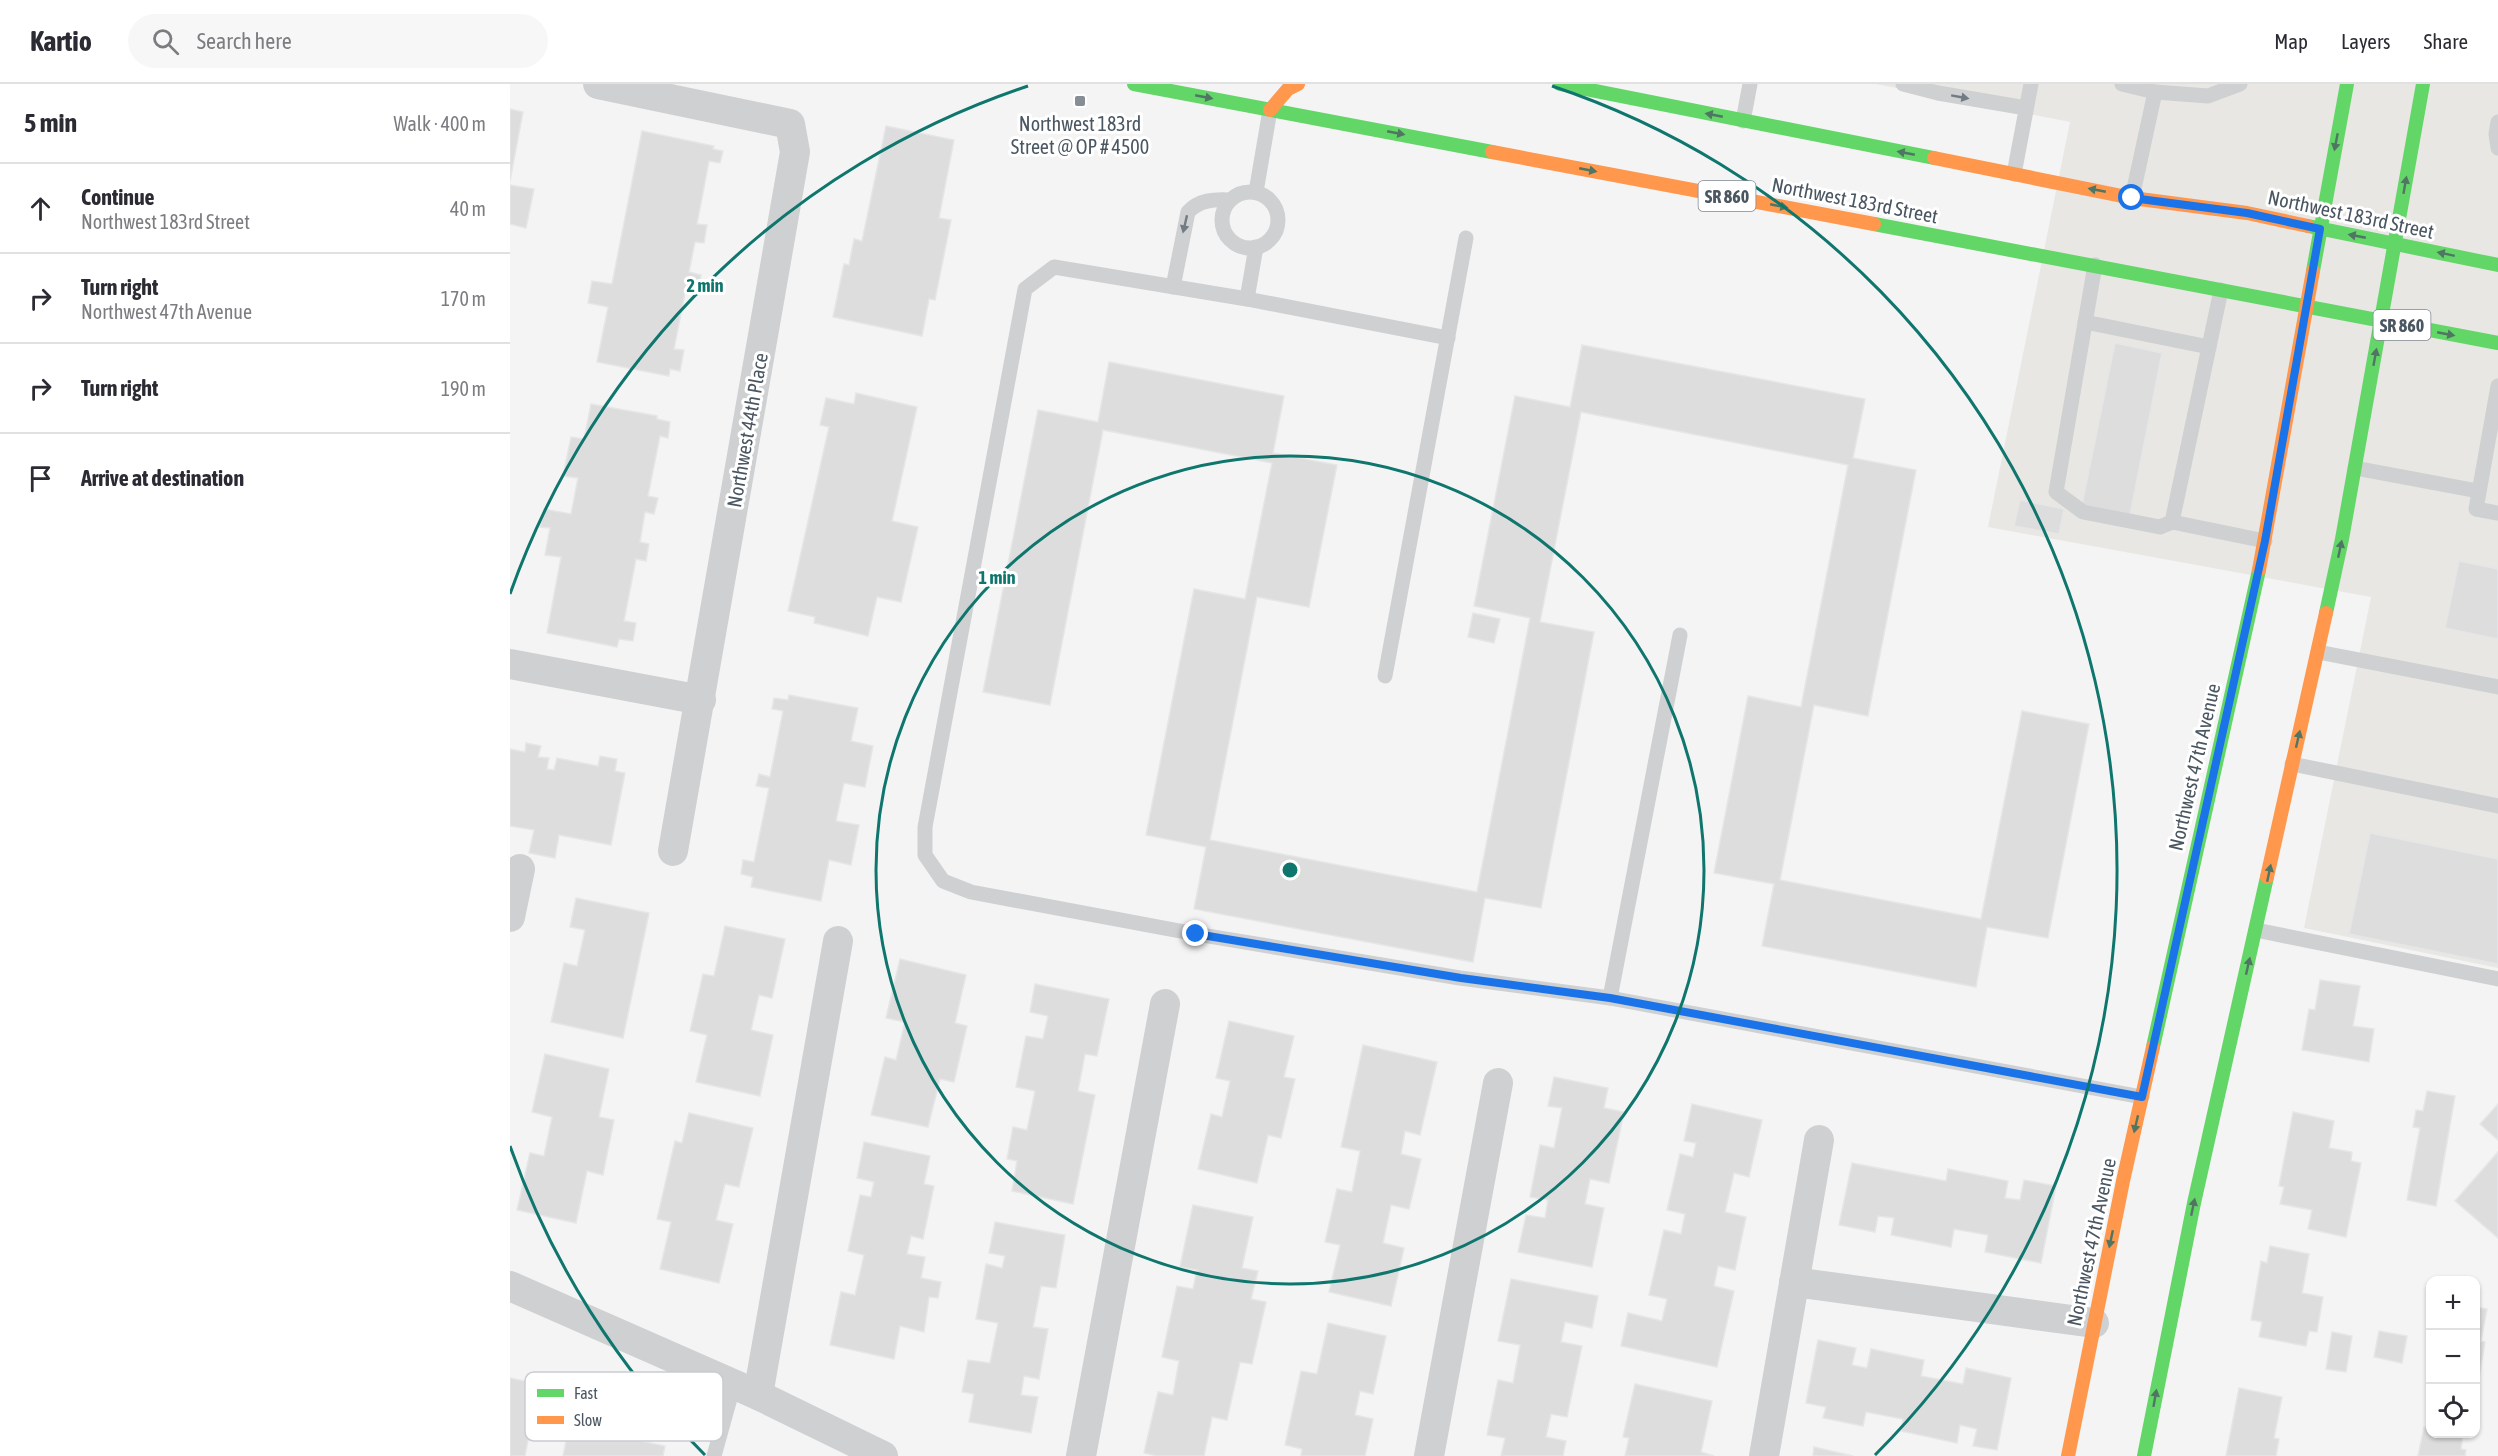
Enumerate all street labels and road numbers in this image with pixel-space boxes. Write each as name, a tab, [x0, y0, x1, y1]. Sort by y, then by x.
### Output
street label: Northwest 183rd Street	[1770, 173, 1940, 227]
road number: SR 860	[1698, 181, 1756, 211]
street label: Northwest 183rd Street	[2266, 185, 2436, 243]
road number: SR 860	[2374, 310, 2430, 340]
street label: Northwest 44th Place	[722, 351, 772, 509]
street label: Northwest 47th Avenue	[2164, 681, 2224, 853]
street label: Northwest 47th Avenue	[2062, 1156, 2120, 1328]

